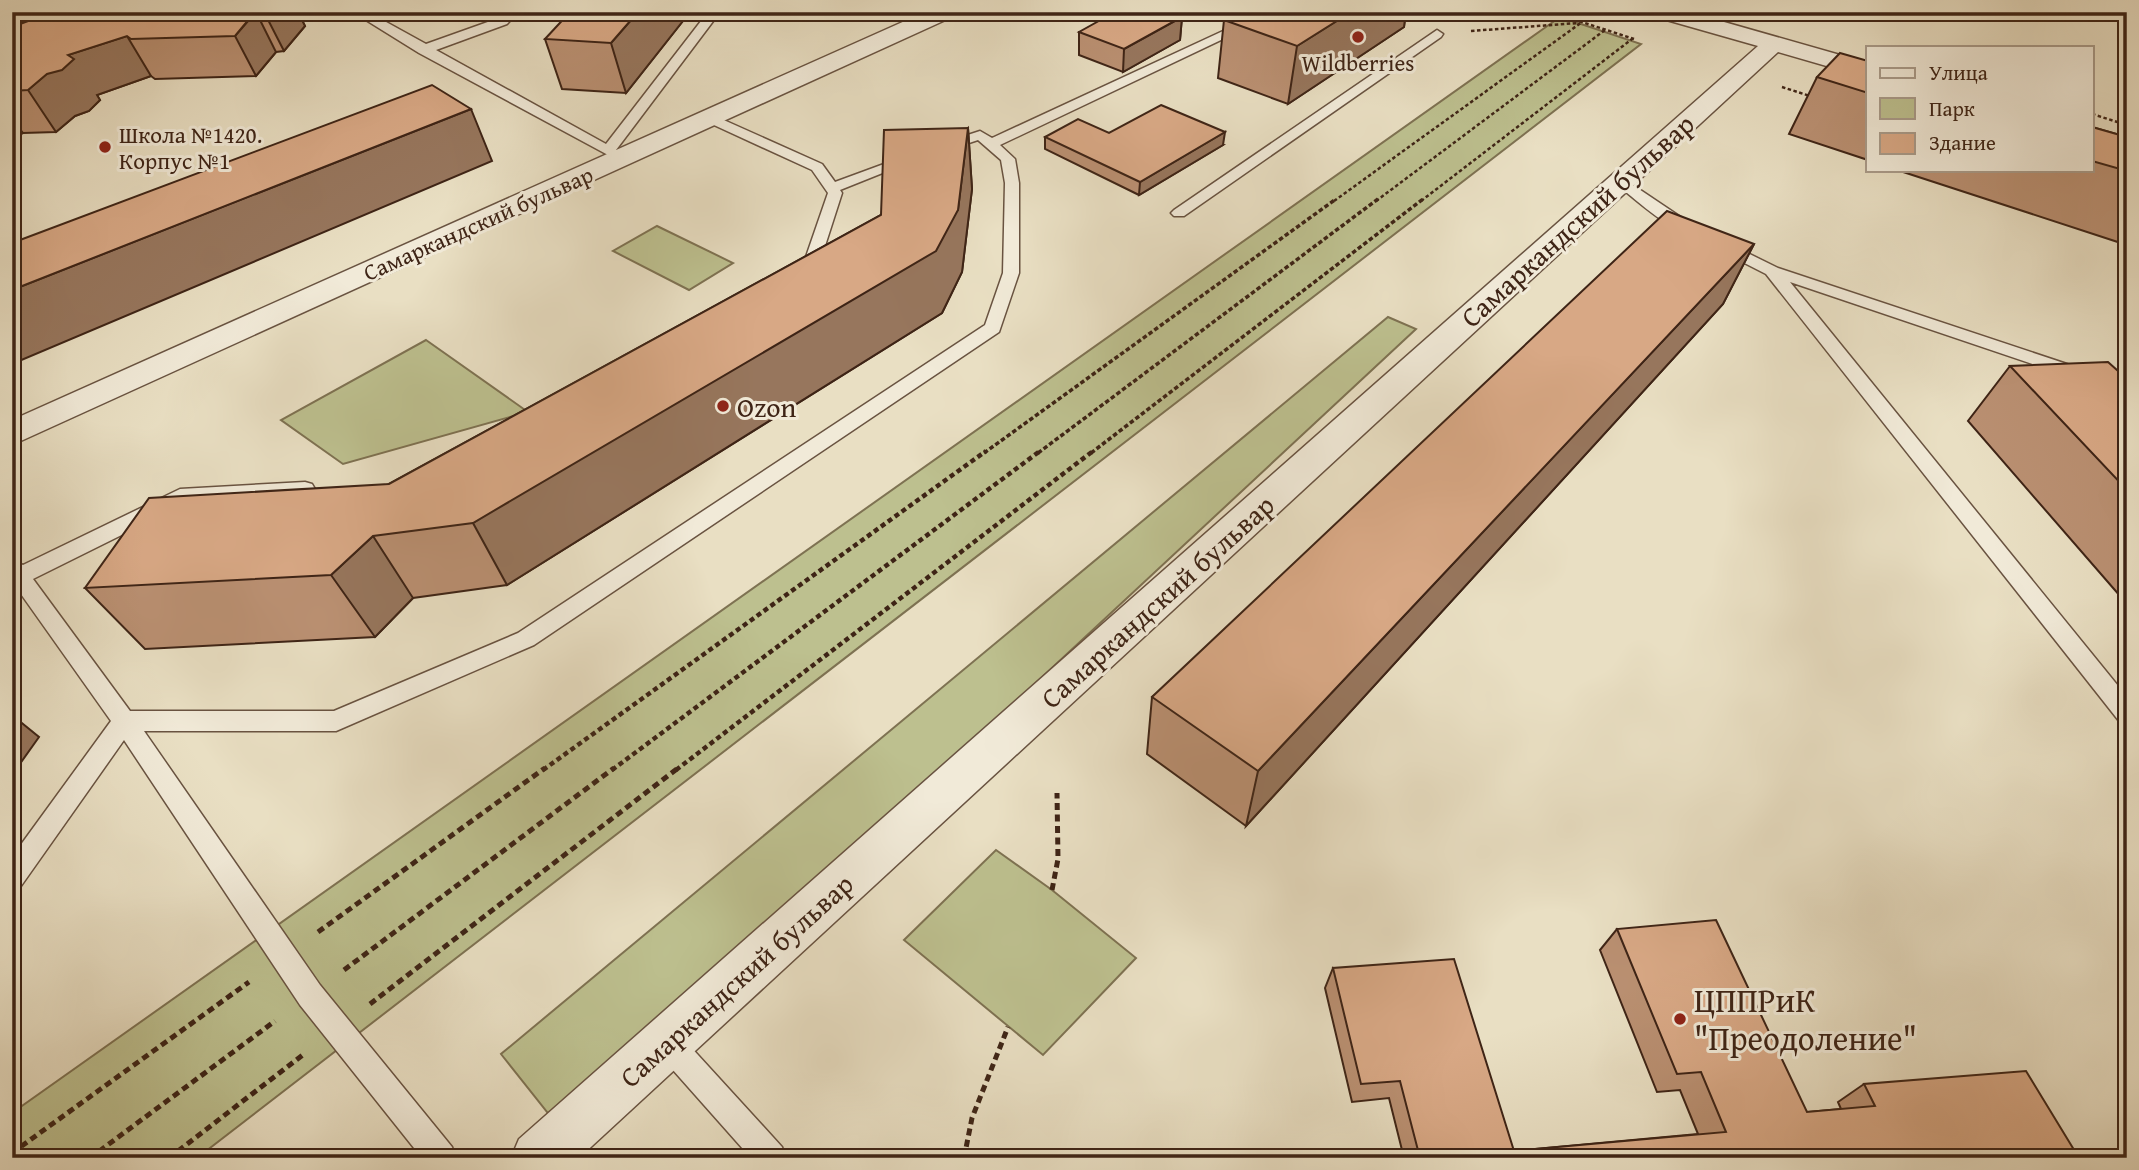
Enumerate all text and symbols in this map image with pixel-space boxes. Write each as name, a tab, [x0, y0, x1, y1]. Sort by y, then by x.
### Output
marker: Wildberries	[1350, 29, 1366, 45]
place label: Wildberries	[1302, 46, 1414, 79]
legend	[1866, 46, 2094, 172]
text: Улица	[1929, 57, 1988, 88]
text: Парк	[1929, 93, 1975, 124]
street label: Самаркандский бульвар	[1451, 104, 1703, 336]
place label: Школа №1420. Корпус №1	[119, 118, 262, 177]
text: Здание	[1929, 127, 1996, 158]
marker: Школа №1420. Корпус №1	[97, 139, 113, 155]
street label: Самаркандский бульвар	[358, 157, 598, 289]
place label: Ozon	[737, 386, 797, 427]
marker: Ozon	[715, 398, 731, 414]
street label: Самаркандский бульвар	[1031, 485, 1283, 717]
street label: Самаркандский бульвар	[610, 864, 862, 1096]
place label: ЦППРиК "Преодоление"	[1694, 976, 1917, 1062]
marker: ЦППРиК "Преодоление"	[1672, 1011, 1688, 1027]

